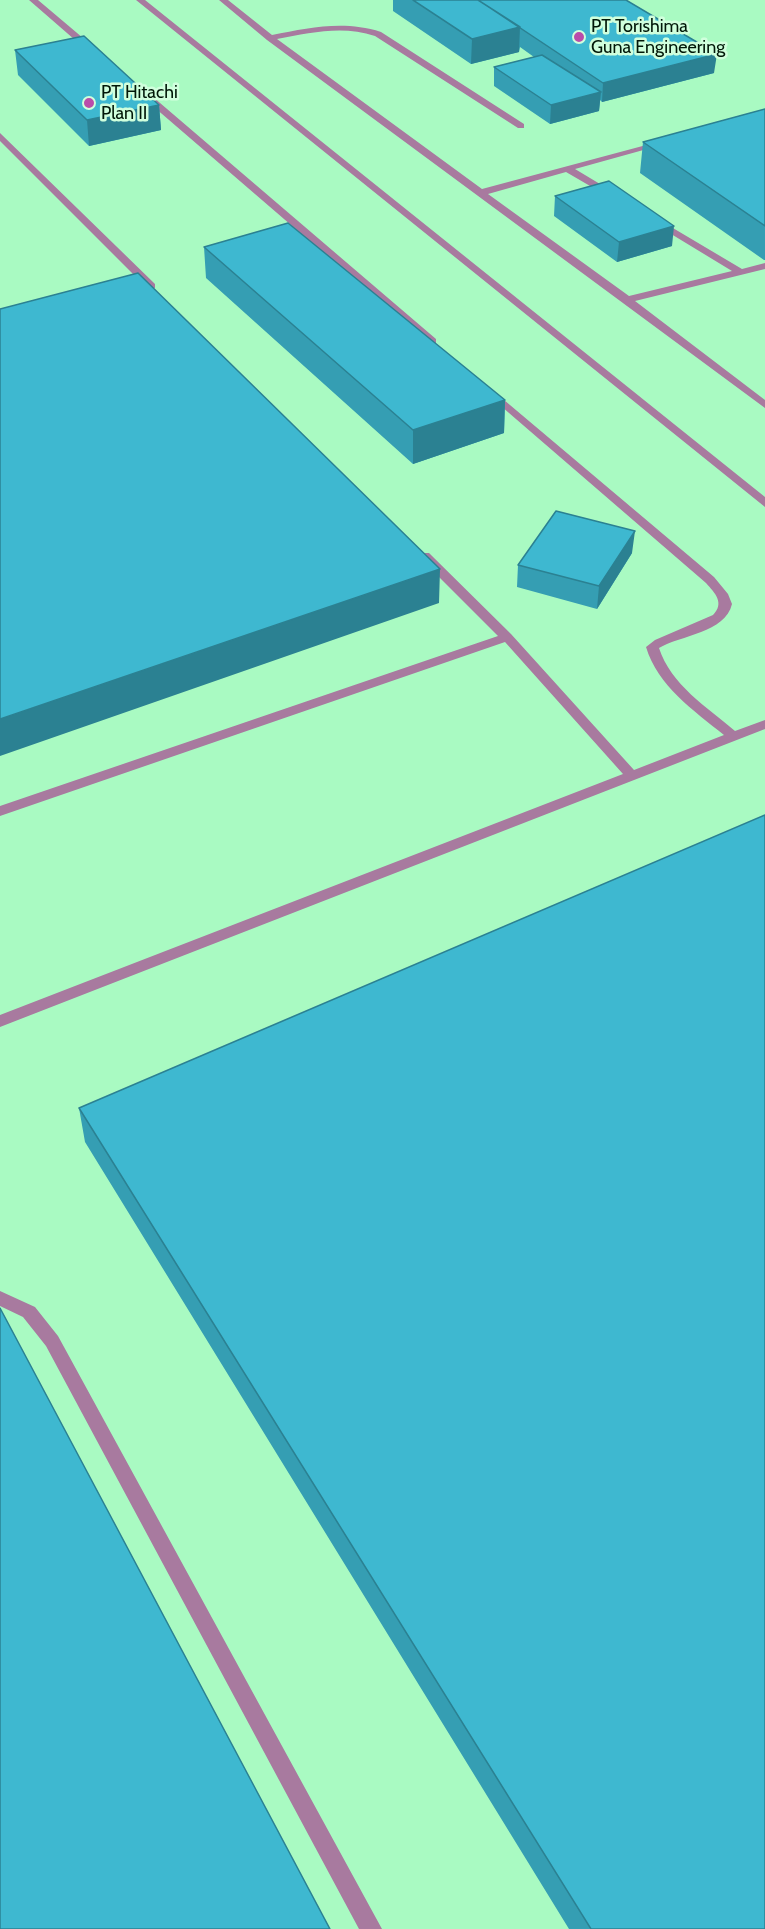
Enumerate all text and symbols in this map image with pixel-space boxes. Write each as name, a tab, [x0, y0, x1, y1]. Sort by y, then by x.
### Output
place label: PT Torishima Guna Engineering	[591, 16, 725, 58]
marker: PT Torishima Guna Engineering	[572, 30, 586, 44]
place label: PT Hitachi Plan II	[101, 82, 178, 124]
marker: PT Hitachi Plan II	[82, 96, 96, 110]

